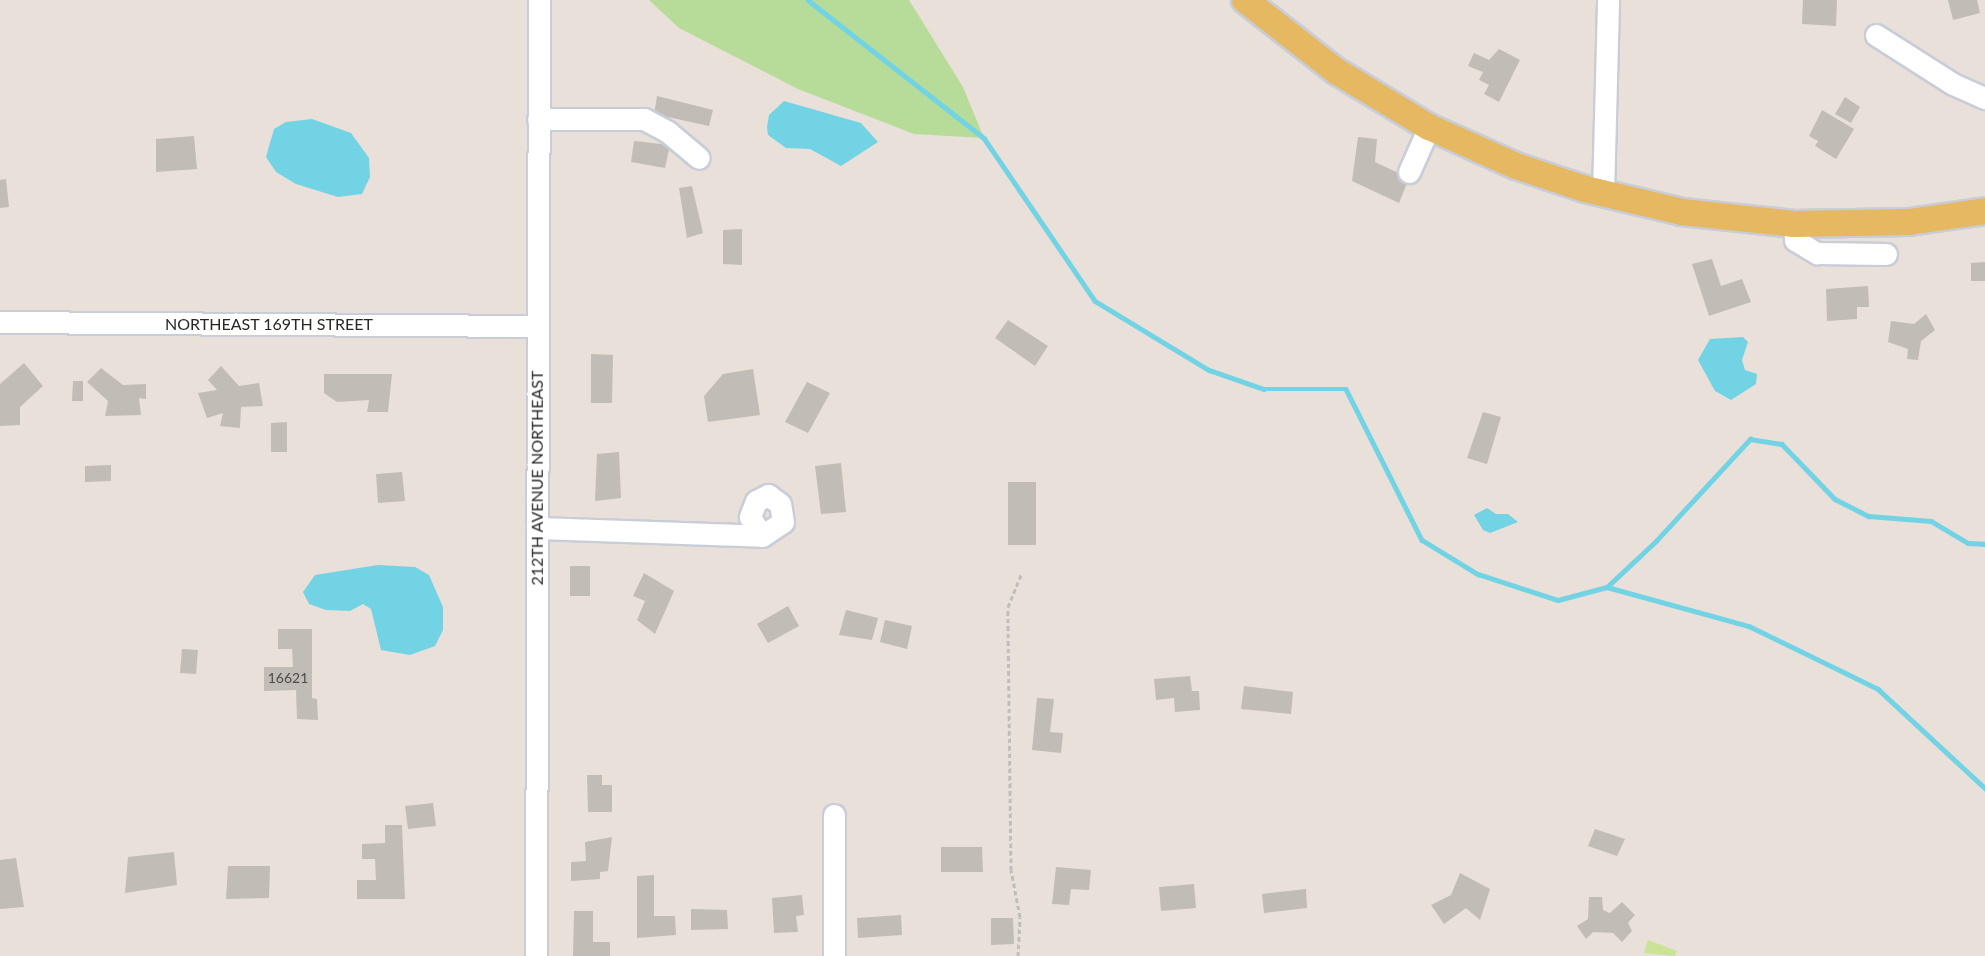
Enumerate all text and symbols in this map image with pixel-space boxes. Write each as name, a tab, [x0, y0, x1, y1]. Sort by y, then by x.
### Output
street label: NORTHEAST 169TH STREET	[165, 314, 373, 334]
street label: 212TH AVENUE NORTHEAST	[527, 370, 547, 586]
house number: 16621	[268, 670, 308, 686]

